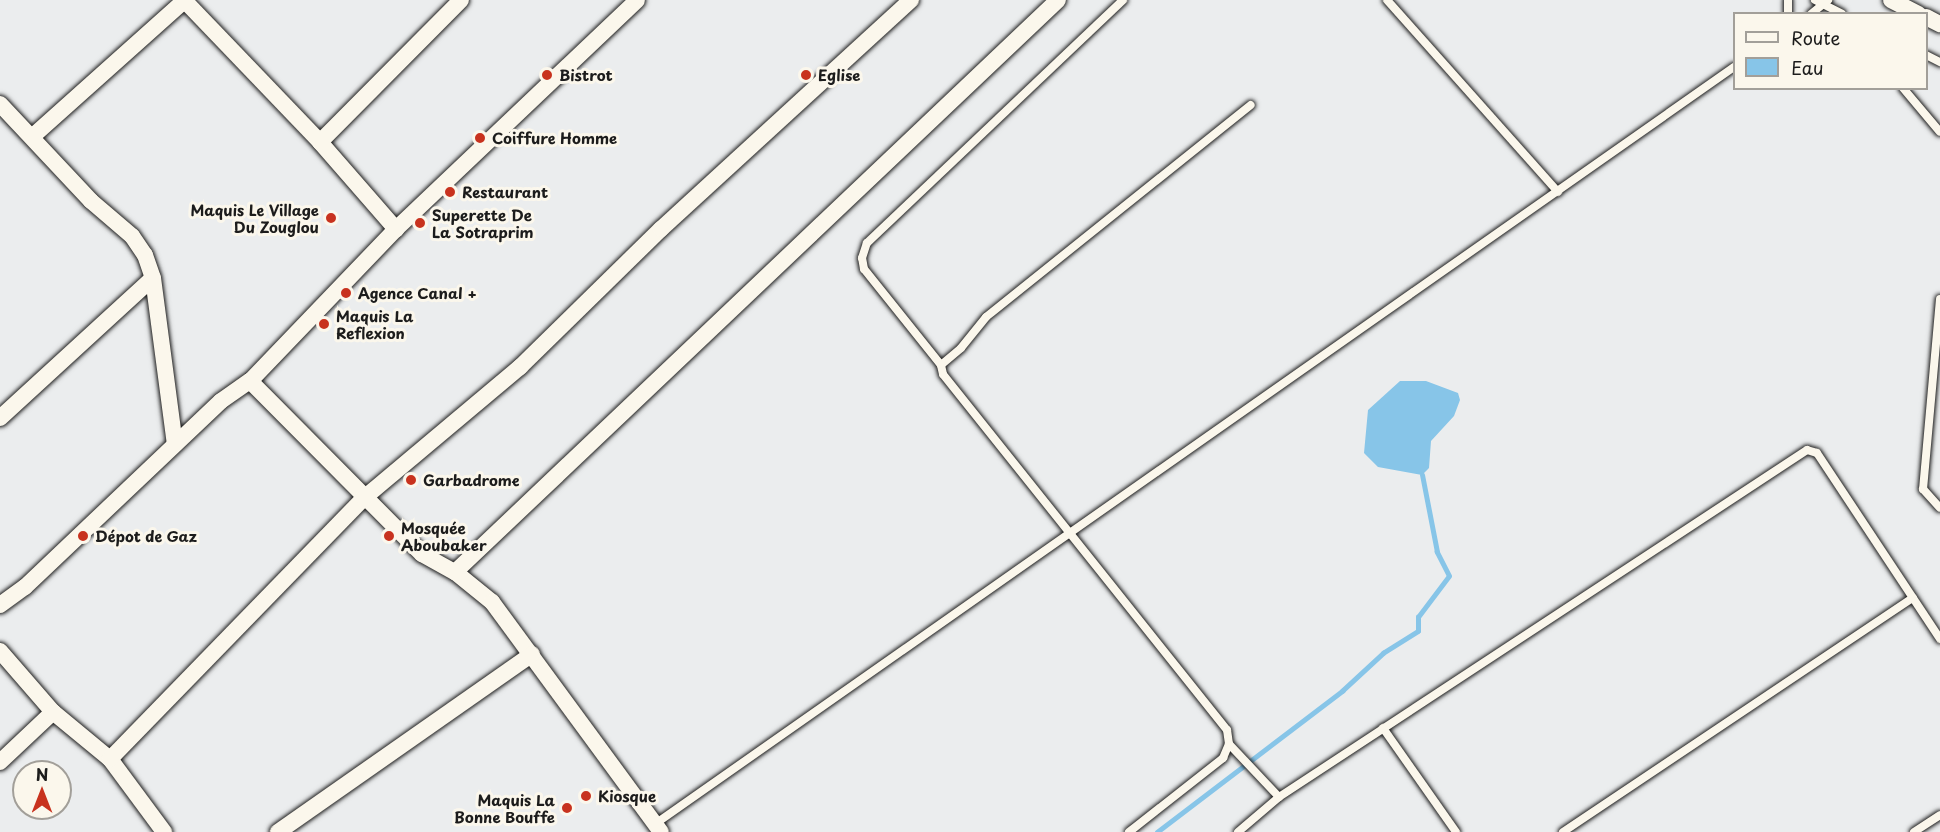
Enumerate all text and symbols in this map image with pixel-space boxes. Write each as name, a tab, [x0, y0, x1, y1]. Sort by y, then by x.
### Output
legend	[1733, 12, 1928, 90]
text: Route	[1791, 24, 1840, 51]
text: Eau	[1791, 54, 1823, 81]
place label: Bistrot	[559, 66, 613, 84]
place label: Eglise	[818, 66, 860, 84]
marker: Bistrot	[540, 68, 554, 82]
marker: Eglise	[799, 68, 813, 82]
place label: Coiffure Homme	[492, 129, 618, 147]
marker: Coiffure Homme	[473, 131, 487, 145]
place label: Restaurant	[462, 183, 548, 201]
marker: Restaurant	[443, 185, 457, 199]
place label: Maquis Le Village Du Zouglou	[189, 200, 319, 235]
place label: Superette De La Sotraprim	[432, 205, 535, 240]
marker: Maquis Le Village Du Zouglou	[324, 211, 338, 225]
marker: Superette De La Sotraprim	[413, 216, 427, 230]
place label: Agence Canal +	[358, 284, 477, 302]
marker: Agence Canal +	[339, 286, 353, 300]
place label: Maquis La Reflexion	[336, 306, 413, 341]
marker: Maquis La Reflexion	[317, 317, 331, 331]
place label: Garbadrome	[423, 471, 520, 489]
marker: Garbadrome	[404, 473, 418, 487]
place label: Mosquée Aboubaker	[401, 518, 487, 553]
place label: Dépot de Gaz	[95, 527, 199, 545]
marker: Dépot de Gaz	[76, 529, 90, 543]
marker: Mosquée Aboubaker	[382, 529, 396, 543]
north arrow	[12, 760, 72, 820]
text: N	[36, 762, 48, 786]
place label: Kiosque	[598, 787, 656, 805]
marker: Kiosque	[579, 789, 593, 803]
place label: Maquis La Bonne Bouffe	[452, 790, 555, 825]
marker: Maquis La Bonne Bouffe	[560, 801, 574, 815]

